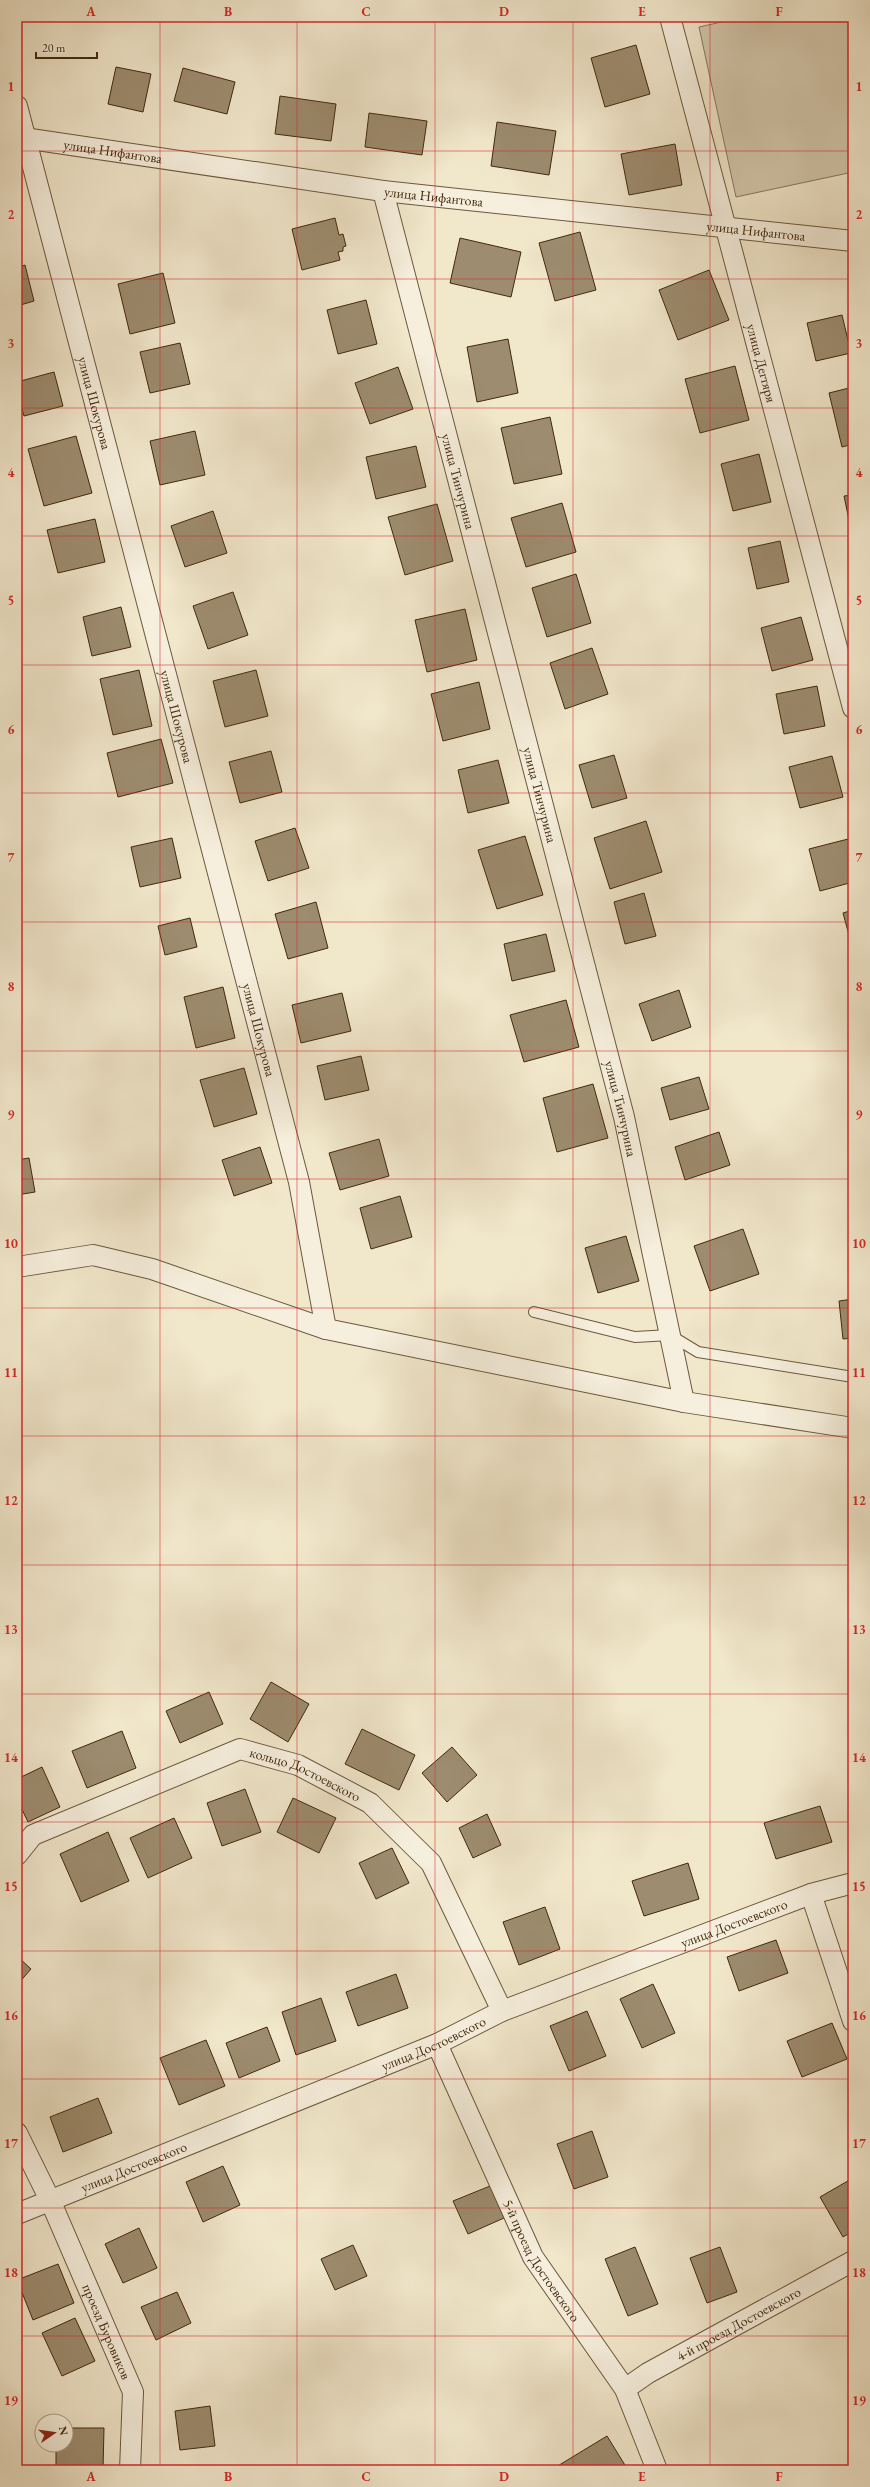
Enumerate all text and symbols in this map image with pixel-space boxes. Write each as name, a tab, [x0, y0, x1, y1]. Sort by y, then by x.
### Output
text: A	[85, 3, 96, 20]
text: B	[224, 3, 232, 20]
text: C	[361, 3, 371, 20]
text: D	[499, 3, 509, 20]
text: E	[638, 3, 646, 20]
text: F	[775, 3, 783, 20]
scale bar	[36, 34, 97, 60]
text: 20 m	[42, 40, 66, 56]
text: 1	[8, 78, 15, 95]
text: 1	[856, 78, 863, 95]
street label: улица Нифантова	[63, 135, 164, 167]
street label: улица Нифантова	[383, 182, 484, 211]
text: 2	[8, 206, 15, 223]
text: 2	[856, 206, 863, 223]
street label: улица Нифантова	[706, 216, 807, 245]
street label: улица Дегтяря	[743, 322, 781, 404]
text: 3	[8, 335, 15, 352]
text: 3	[856, 335, 863, 352]
street label: улица Шокурова	[74, 354, 116, 452]
street label: улица Тинчурина	[437, 432, 480, 532]
text: 4	[8, 464, 15, 481]
text: 4	[856, 464, 863, 481]
text: 5	[8, 592, 14, 609]
text: 5	[856, 592, 862, 609]
street label: улица Шокурова	[156, 668, 198, 765]
text: 6	[8, 721, 15, 738]
text: 6	[856, 721, 863, 738]
street label: улица Тинчурина	[519, 745, 561, 845]
text: 7	[8, 849, 15, 866]
text: 7	[856, 849, 863, 866]
text: 8	[8, 978, 15, 995]
text: 8	[856, 978, 863, 995]
street label: улица Шокурова	[238, 981, 280, 1079]
street label: улица Тинчурина	[601, 1059, 641, 1159]
text: 9	[8, 1106, 15, 1123]
text: 9	[856, 1106, 863, 1123]
text: 10	[4, 1235, 18, 1252]
text: 10	[852, 1235, 866, 1252]
text: 11	[4, 1364, 18, 1381]
text: 11	[852, 1364, 866, 1381]
text: 12	[4, 1492, 18, 1509]
text: 12	[852, 1492, 866, 1509]
text: 13	[4, 1621, 18, 1638]
text: 13	[852, 1621, 866, 1638]
street label: кольцо Достоевского	[248, 1743, 364, 1806]
text: 14	[4, 1749, 18, 1766]
text: 14	[852, 1749, 866, 1766]
text: 15	[4, 1878, 18, 1895]
text: 15	[852, 1878, 866, 1895]
street label: улица Достоевского	[678, 1895, 790, 1952]
text: 16	[4, 2007, 18, 2024]
text: 16	[852, 2007, 866, 2024]
street label: улица Достоевского	[378, 2012, 489, 2075]
text: 17	[4, 2135, 18, 2152]
text: 17	[852, 2135, 866, 2152]
street label: улица Достоевского	[78, 2137, 190, 2196]
street label: 5-й проезд Достоевского	[499, 2197, 584, 2325]
text: 18	[4, 2264, 18, 2281]
text: 18	[852, 2264, 866, 2281]
street label: проезд Буровиков	[78, 2281, 135, 2382]
street label: 4-й проезд Достоевского	[673, 2282, 804, 2365]
text: 19	[4, 2392, 18, 2409]
text: 19	[852, 2392, 866, 2409]
north arrow	[34, 2413, 74, 2453]
text: N	[56, 2425, 72, 2437]
text: A	[85, 2468, 96, 2485]
text: B	[224, 2468, 232, 2485]
text: C	[361, 2468, 371, 2485]
text: D	[499, 2468, 509, 2485]
text: E	[638, 2468, 646, 2485]
text: F	[775, 2468, 783, 2485]

